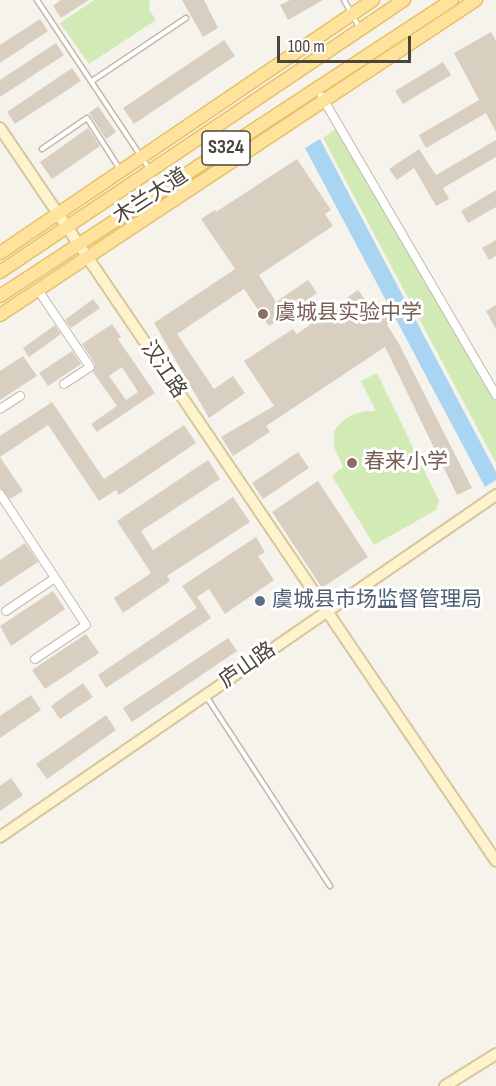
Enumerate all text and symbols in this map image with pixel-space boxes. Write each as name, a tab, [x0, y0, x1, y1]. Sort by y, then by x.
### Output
scale bar	[280, 24, 414, 62]
text: 100 m	[288, 36, 325, 57]
road number: S324	[202, 131, 250, 165]
street label: 木兰大道	[109, 164, 193, 230]
place label: 虞城县实验中学	[275, 301, 422, 327]
marker: 虞城县实验中学	[256, 307, 270, 321]
street label: 汉江路	[135, 337, 191, 403]
place label: 春来小学	[364, 450, 448, 476]
marker: 春来小学	[345, 456, 359, 470]
place label: 虞城县市场监督管理局	[272, 588, 482, 614]
marker: 虞城县市场监督管理局	[253, 594, 267, 608]
street label: 庐山路	[215, 638, 281, 694]

